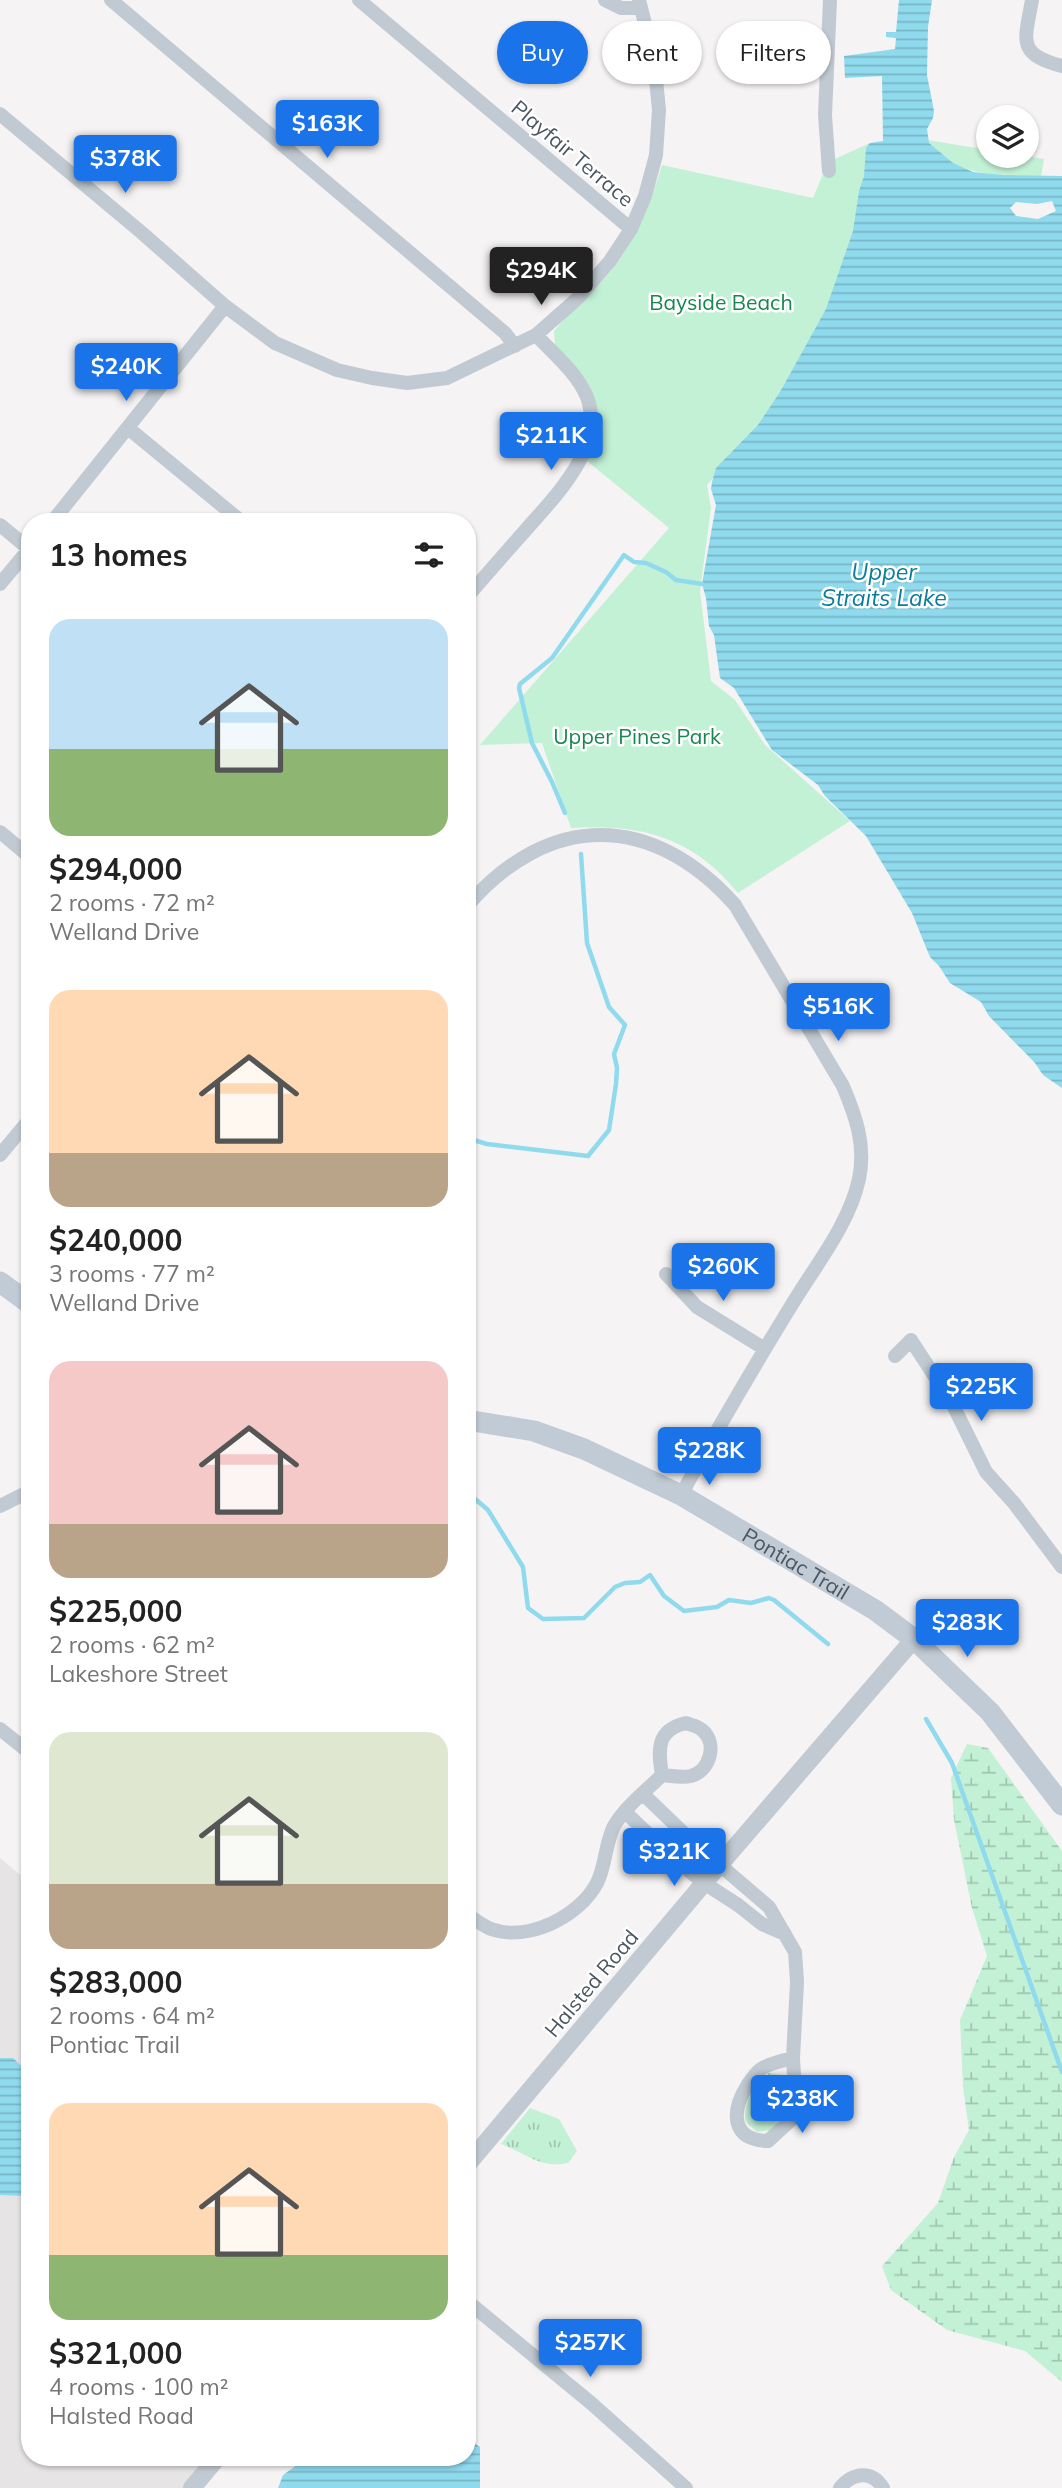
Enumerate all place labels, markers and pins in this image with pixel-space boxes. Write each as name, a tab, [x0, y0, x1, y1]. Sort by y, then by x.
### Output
pin: $163K	[278, 100, 376, 160]
pin: $378K	[76, 136, 174, 195]
pin: $294K	[492, 247, 590, 307]
pin: $240K	[77, 344, 175, 403]
pin: $211K	[502, 412, 600, 472]
pin: $516K	[789, 984, 887, 1043]
pin: $260K	[674, 1244, 772, 1303]
pin: $225K	[932, 1364, 1030, 1423]
pin: $228K	[660, 1428, 758, 1487]
pin: $283K	[918, 1600, 1016, 1659]
pin: $321K	[625, 1828, 723, 1888]
pin: $238K	[753, 2076, 851, 2135]
pin: $257K	[541, 2320, 639, 2379]

